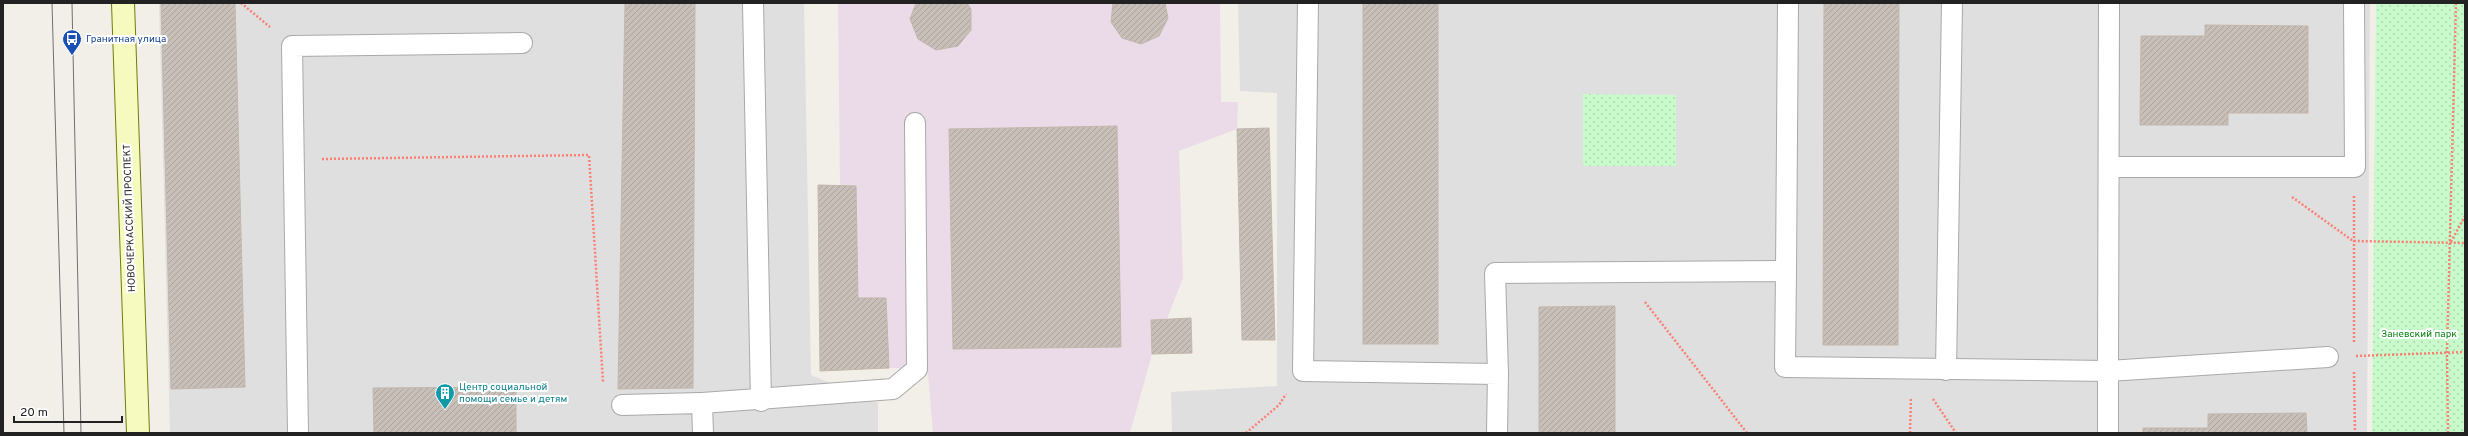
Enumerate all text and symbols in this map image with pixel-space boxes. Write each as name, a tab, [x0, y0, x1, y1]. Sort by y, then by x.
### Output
bus stop icon: Гранитная улица	[61, 28, 83, 56]
place label: Гранитная улица	[86, 33, 166, 46]
street label: НОВОЧЕРКАССКИЙ ПРОСПЕКТ	[121, 144, 139, 292]
park label: Заневский парк	[2381, 328, 2457, 341]
place label: Центр социальной помощи семье и детям	[459, 381, 567, 406]
building icon: Центр социальной помощи семье и детям	[434, 382, 456, 410]
scale bar	[14, 398, 122, 424]
text: 20 m	[20, 405, 48, 421]

